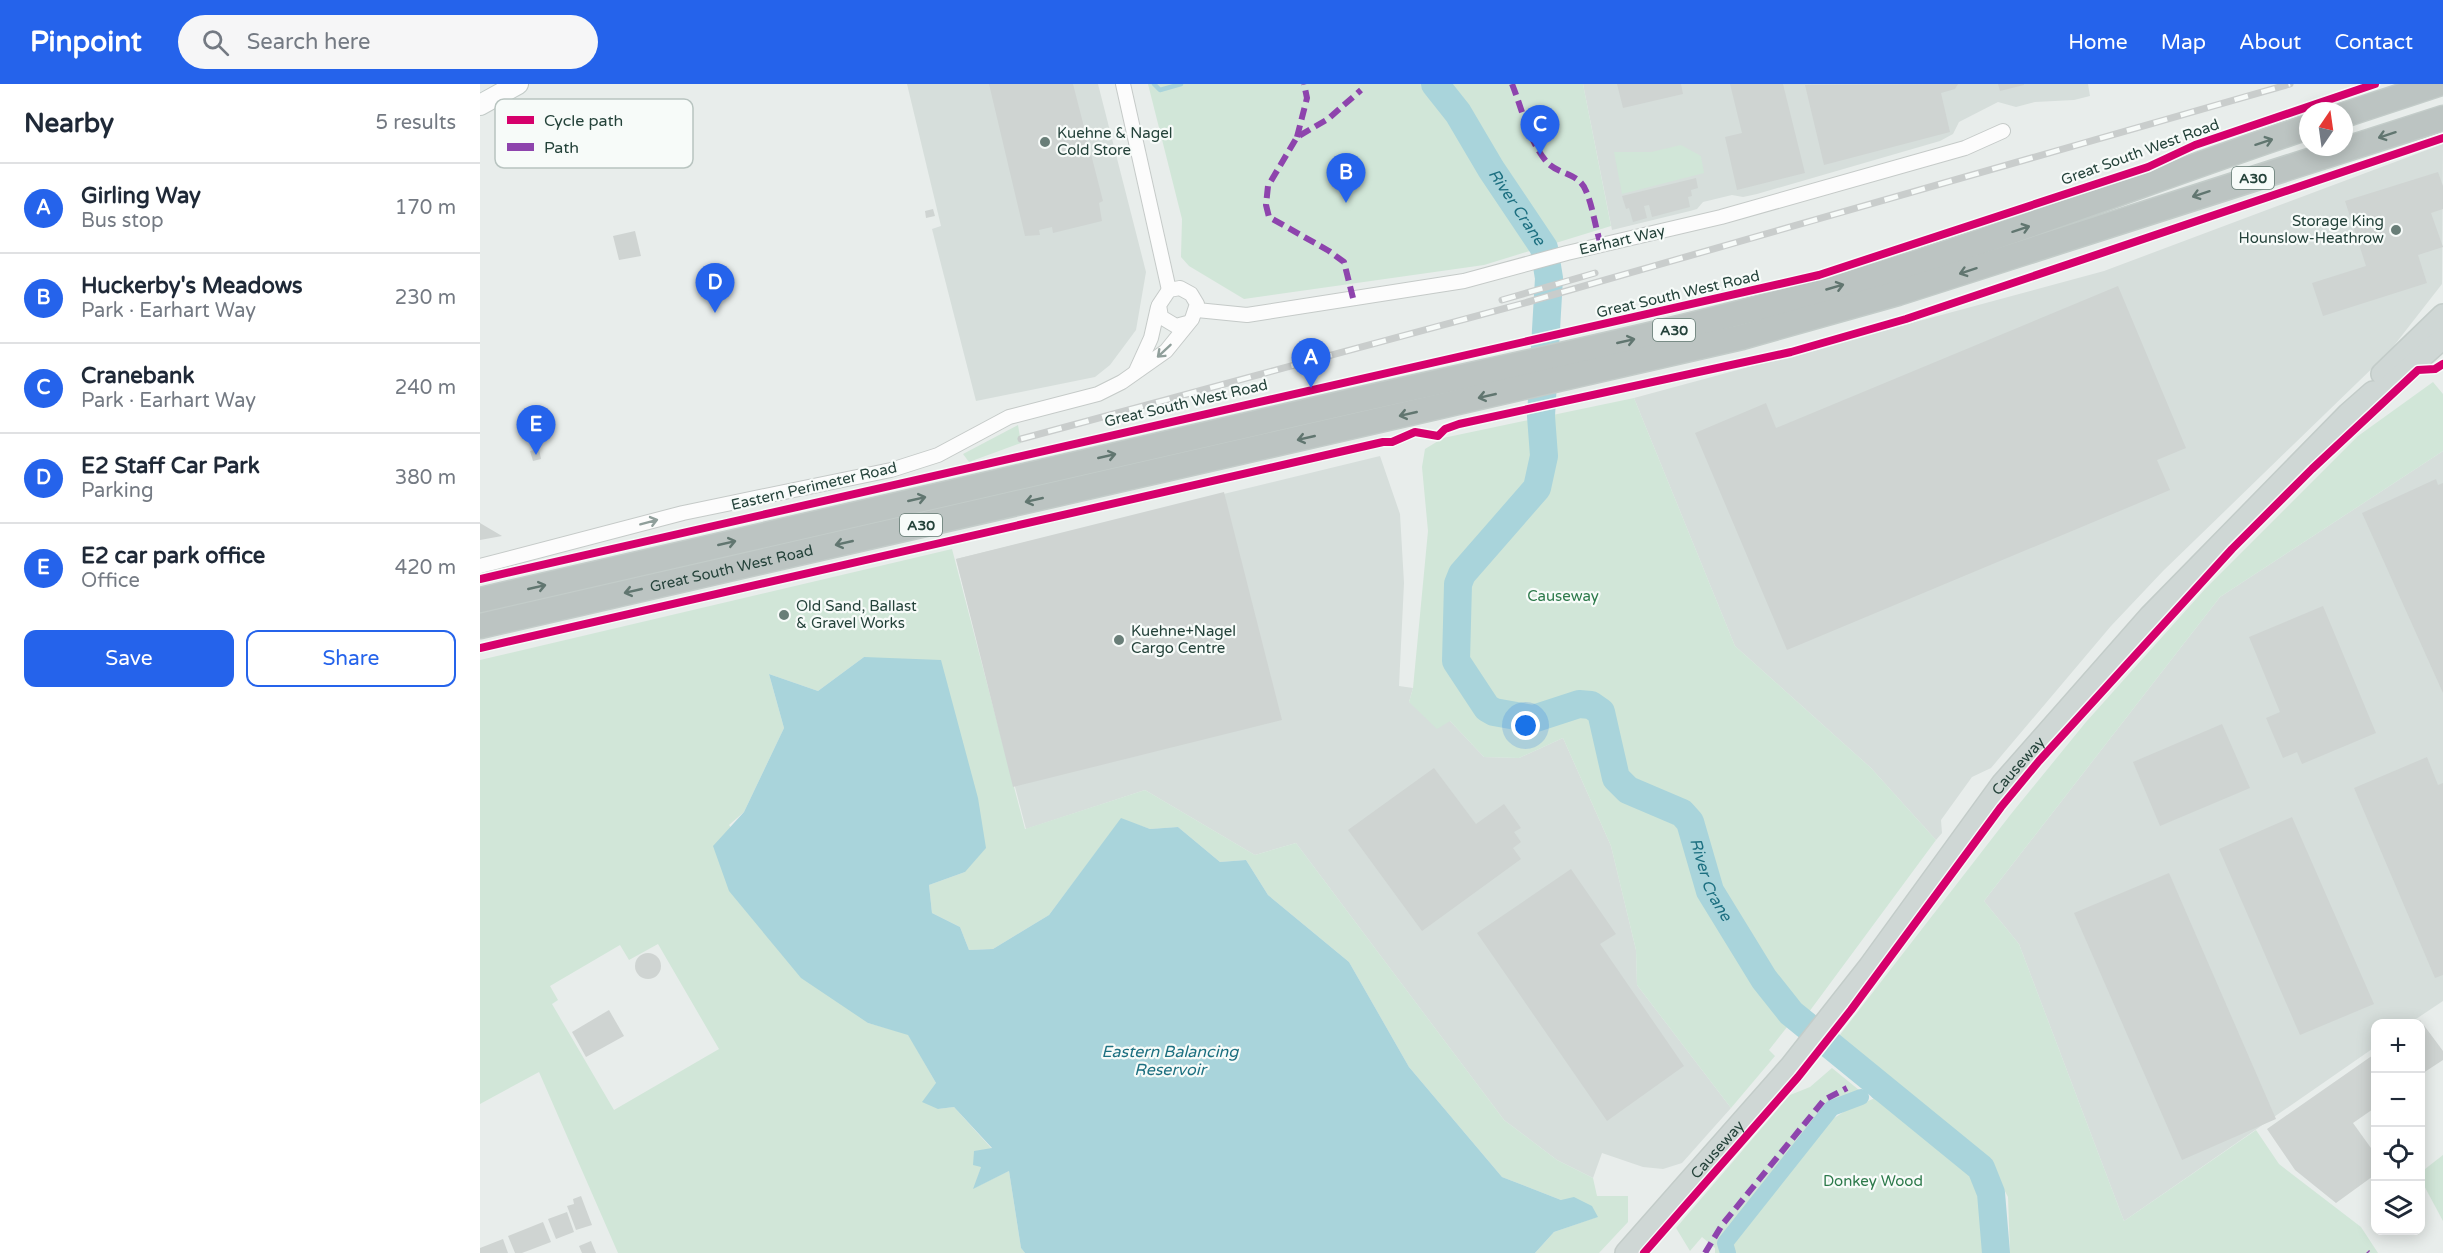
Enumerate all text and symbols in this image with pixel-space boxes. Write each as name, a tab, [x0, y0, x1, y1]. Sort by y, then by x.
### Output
search box	[178, 15, 598, 69]
text: Pinpoint	[30, 25, 142, 59]
icon: search	[199, 26, 232, 59]
text: Search here	[247, 29, 370, 55]
text: Home	[2068, 30, 2128, 55]
text: Map	[2161, 30, 2206, 55]
text: About	[2239, 30, 2301, 55]
text: Contact	[2334, 30, 2413, 55]
legend	[495, 99, 693, 168]
north arrow	[2299, 102, 2353, 156]
pin: C	[1520, 106, 1560, 155]
text: Nearby	[24, 108, 114, 139]
text: 5 results	[376, 111, 456, 135]
text: Cycle path	[544, 111, 623, 131]
street label: Great South West Road	[2058, 115, 2222, 189]
place label: Kuehne & Nagel Cold Store	[1057, 124, 1172, 159]
one-way arrow	[2378, 131, 2397, 142]
marker: Kuehne & Nagel Cold Store	[1038, 135, 1052, 149]
one-way arrow	[2254, 135, 2273, 146]
text: Path	[544, 138, 579, 158]
pin: B	[1326, 154, 1366, 203]
water label: River Crane	[1484, 165, 1550, 250]
road number: A30	[2232, 167, 2274, 189]
text: Girling Way	[81, 183, 201, 209]
one-way arrow	[2192, 190, 2211, 201]
text: A	[36, 196, 51, 220]
text: 170 m	[395, 196, 456, 220]
text: Bus stop	[81, 209, 164, 233]
place label: Storage King Hounslow-Heathrow	[2239, 212, 2384, 247]
street label: Earhart Way	[1577, 221, 1667, 259]
one-way arrow	[2011, 223, 2030, 234]
marker: Storage King Hounslow-Heathrow	[2389, 223, 2403, 237]
pin: D	[696, 264, 734, 313]
street label: Great South West Road	[1595, 266, 1761, 322]
one-way arrow	[1959, 266, 1978, 277]
text: Huckerby's Meadows	[81, 273, 303, 299]
one-way arrow	[1825, 281, 1844, 292]
text: B	[37, 286, 50, 310]
text: 230 m	[395, 286, 456, 310]
text: Park · Earhart Way	[81, 299, 256, 323]
road number: A30	[1653, 319, 1695, 341]
one-way arrow	[1616, 335, 1635, 347]
pin: A	[1292, 338, 1330, 388]
one-way arrow	[1157, 344, 1172, 358]
text: Cranebank	[81, 363, 194, 389]
street label: Great South West Road	[1103, 375, 1269, 431]
text: C	[37, 376, 50, 400]
text: 240 m	[395, 376, 456, 400]
text: Park · Earhart Way	[81, 389, 256, 413]
one-way arrow	[1477, 391, 1496, 403]
pin: E	[516, 406, 556, 455]
one-way arrow	[1399, 409, 1418, 421]
one-way arrow	[1297, 432, 1316, 444]
one-way arrow	[1097, 450, 1116, 462]
text: E2 Staff Car Park	[81, 453, 260, 479]
street label: Eastern Perimeter Road	[729, 458, 899, 514]
text: D	[36, 466, 51, 490]
text: 380 m	[395, 466, 456, 490]
text: Parking	[81, 479, 154, 503]
one-way arrow	[907, 493, 926, 505]
one-way arrow	[1025, 495, 1044, 506]
road number: A30	[900, 514, 942, 536]
one-way arrow	[639, 516, 658, 528]
one-way arrow	[717, 537, 736, 548]
one-way arrow	[834, 538, 854, 549]
street label: Great South West Road	[648, 541, 815, 596]
text: E2 car park office	[81, 543, 265, 569]
text: E	[37, 556, 50, 580]
text: 420 m	[395, 556, 456, 580]
text: Office	[81, 569, 140, 593]
one-way arrow	[527, 581, 546, 592]
one-way arrow	[624, 586, 643, 597]
park label: Causeway	[1527, 587, 1599, 605]
place label: Old Sand, Ballast & Gravel Works	[796, 597, 917, 632]
marker: Old Sand, Ballast & Gravel Works	[777, 608, 791, 622]
place label: Kuehne+Nagel Cargo Centre	[1131, 622, 1236, 657]
button: Save	[24, 630, 234, 687]
button: Share	[246, 630, 456, 687]
marker: Kuehne+Nagel Cargo Centre	[1112, 633, 1126, 647]
your location	[1511, 711, 1540, 740]
street label: Causeway	[1988, 733, 2049, 799]
water label: River Crane	[1685, 836, 1737, 926]
map controls	[2371, 1019, 2425, 1235]
button: +	[2371, 1019, 2425, 1073]
water label: Eastern Balancing Reservoir	[1102, 1042, 1239, 1080]
button: −	[2371, 1073, 2425, 1127]
street label: Causeway	[1687, 1117, 1748, 1182]
button: locate	[2371, 1127, 2425, 1181]
park label: Donkey Wood	[1823, 1172, 1923, 1190]
button: layers	[2371, 1181, 2425, 1235]

